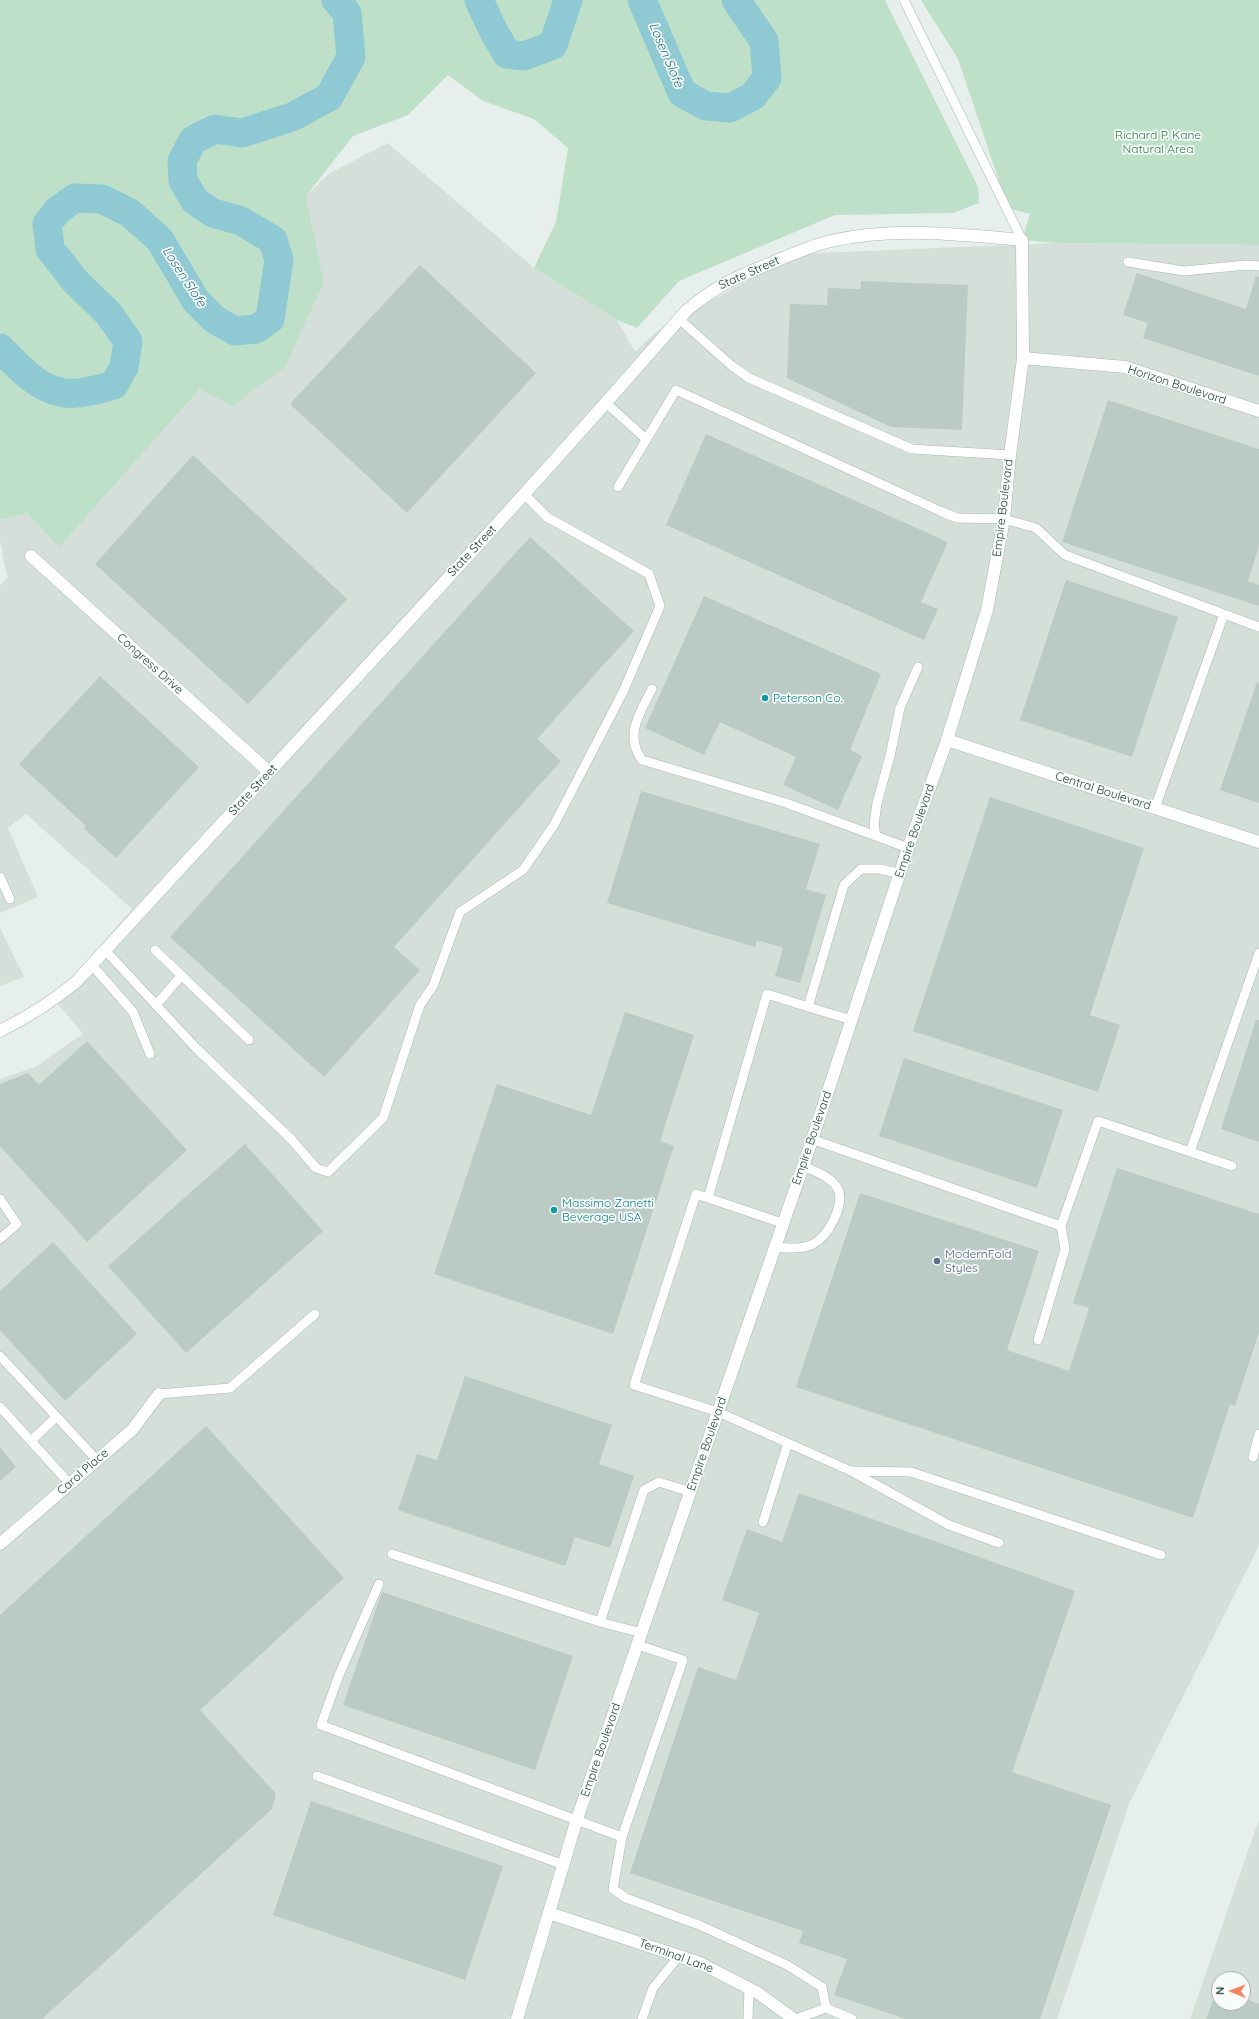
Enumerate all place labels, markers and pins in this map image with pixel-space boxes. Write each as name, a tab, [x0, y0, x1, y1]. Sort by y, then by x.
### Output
place label: Peterson Co.	[773, 691, 843, 705]
marker: Peterson Co.	[760, 693, 770, 703]
place label: Massimo Zanetti Beverage USA	[562, 1196, 654, 1224]
marker: Massimo Zanetti Beverage USA	[549, 1205, 559, 1215]
place label: ModernFold Styles	[945, 1247, 1012, 1275]
marker: ModernFold Styles	[932, 1256, 942, 1266]

